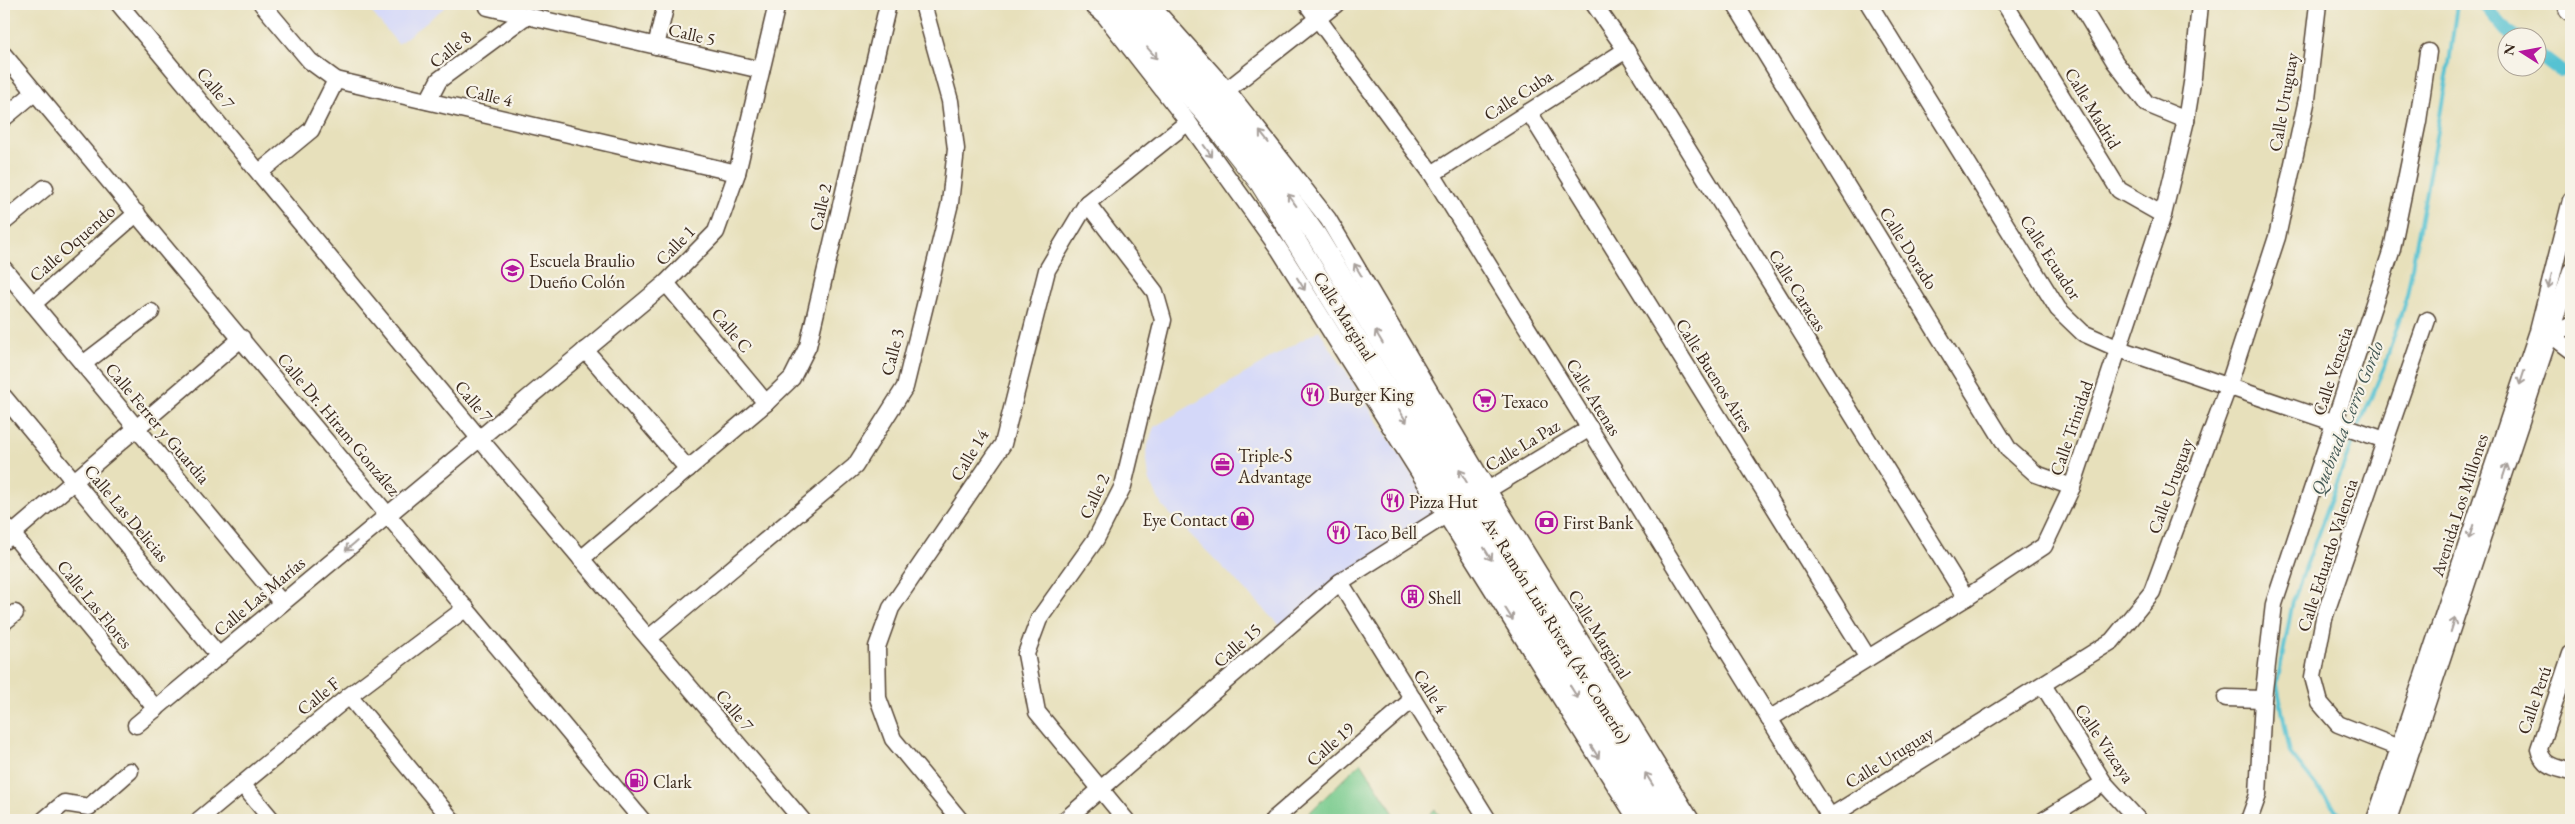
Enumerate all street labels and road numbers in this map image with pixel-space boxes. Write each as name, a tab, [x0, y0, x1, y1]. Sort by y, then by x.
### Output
street label: Calle 5	[666, 17, 718, 51]
street label: Calle 8	[424, 25, 476, 73]
street label: Calle Uruguay	[2263, 51, 2303, 153]
street label: Calle 7	[192, 62, 240, 114]
street label: Calle Madrid	[2060, 63, 2127, 154]
street label: Calle Cuba	[1479, 64, 1557, 126]
street label: Calle 4	[463, 78, 515, 112]
street label: Calle 2	[803, 181, 837, 233]
street label: Calle Oquendo	[24, 199, 120, 287]
street label: Calle Dorado	[1875, 203, 1943, 294]
street label: Calle Ecuador	[2015, 210, 2087, 304]
street label: Calle 1	[650, 220, 700, 270]
street label: Calle Caracas	[1764, 245, 1832, 335]
street label: Calle Marginal	[1308, 267, 1382, 365]
street label: Calle C	[706, 303, 758, 357]
street label: Calle Buenos Aires	[1671, 314, 1759, 436]
street label: Calle Venecia	[2307, 323, 2357, 418]
street label: Calle 3	[875, 326, 909, 378]
street label: Calle Dr. Hiram González	[272, 348, 406, 500]
street label: Calle Atenas	[1561, 354, 1627, 440]
street label: Calle Ferrer y Guardia	[100, 358, 216, 489]
street label: Calle 7	[450, 375, 498, 427]
street label: Calle Trinidad	[2044, 377, 2098, 479]
street label: Calle La Paz	[1480, 414, 1564, 476]
street label: Calle 14	[945, 425, 994, 485]
street label: Avenida Los Millones	[2425, 431, 2493, 580]
street label: Calle Uruguay	[2142, 435, 2198, 537]
street label: Calle Las Delicias	[79, 459, 175, 567]
street label: Calle 2	[1073, 469, 1115, 523]
street label: Calle Eduardo Valencia	[2291, 475, 2363, 634]
street label: Av. Ramón Luis Rivera (Av. Comerío)	[1477, 512, 1636, 748]
street label: Calle Las Marías	[208, 551, 310, 641]
street label: Calle Las Flores	[52, 555, 138, 653]
street label: Calle Marginal	[1563, 585, 1637, 683]
street label: Calle 15	[1208, 618, 1266, 672]
street label: Calle Perú	[2512, 662, 2557, 737]
street label: Calle 4	[1409, 665, 1454, 718]
street label: Calle F	[292, 672, 344, 720]
street label: Calle 7	[711, 684, 759, 736]
street label: Calle Vizcaya	[2070, 699, 2140, 788]
street label: Calle 19	[1301, 717, 1359, 771]
street label: Calle Uruguay	[1840, 721, 1938, 793]

